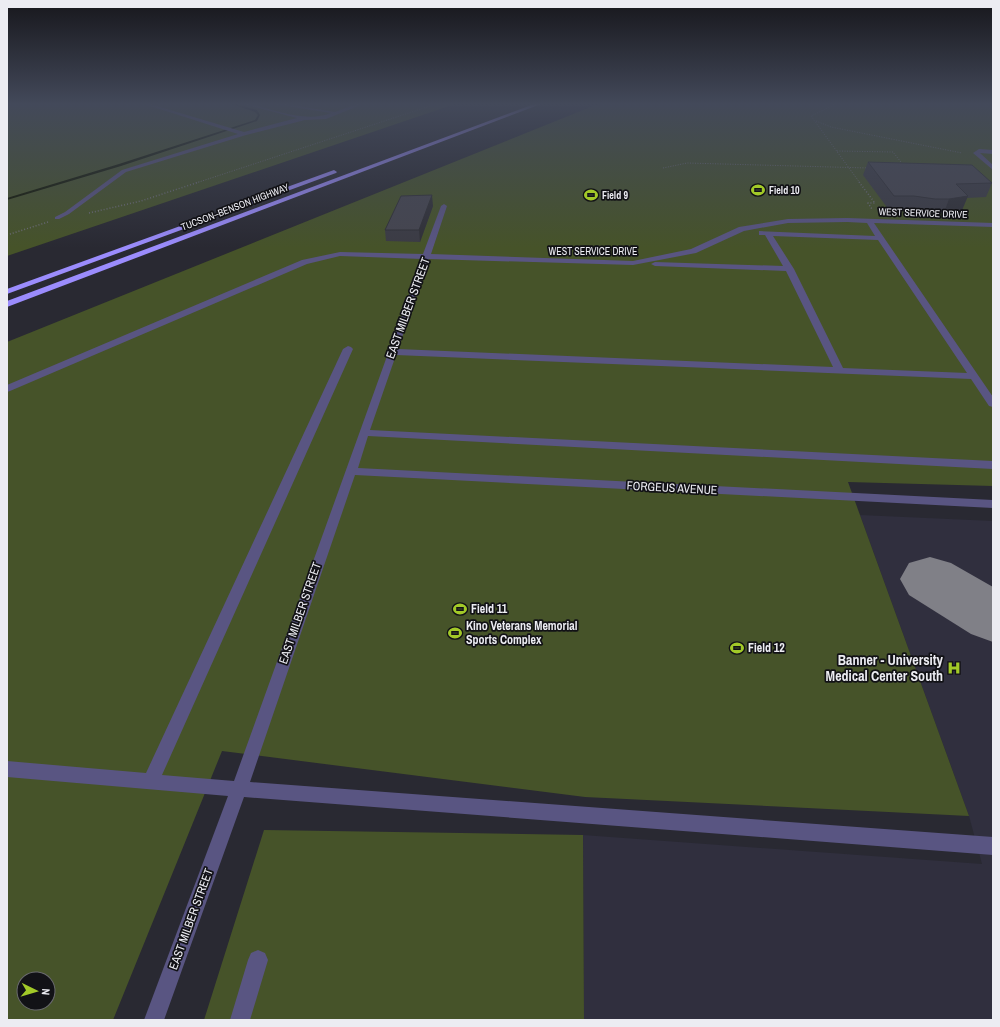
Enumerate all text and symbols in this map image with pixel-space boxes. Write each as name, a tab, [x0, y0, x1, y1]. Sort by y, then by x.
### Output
street label: TUCSON–BENSON HIGHWAY	[179, 180, 291, 234]
sports icon: Field 10	[750, 182, 766, 198]
place label: Field 10	[769, 184, 800, 197]
sports icon: Field 9	[583, 187, 599, 203]
place label: Field 9	[602, 189, 628, 202]
street label: WEST SERVICE DRIVE	[878, 205, 968, 221]
street label: WEST SERVICE DRIVE	[548, 245, 638, 258]
street label: EAST MILBER STREET	[382, 255, 434, 361]
street label: FORGEUS AVENUE	[626, 478, 718, 498]
street label: EAST MILBER STREET	[275, 560, 325, 666]
sports icon: Field 11	[452, 601, 468, 617]
place label: Field 11	[471, 601, 508, 617]
place label: Kino Veterans Memorial Sports Complex	[466, 618, 578, 648]
sports icon: Kino Veterans Memorial Sports Complex	[447, 625, 463, 641]
sports icon: Field 12	[729, 640, 745, 656]
place label: Field 12	[748, 640, 785, 656]
place label: Banner - University Medical Center South	[826, 651, 944, 685]
hospital icon: Banner - University Medical Center South	[946, 660, 962, 676]
street label: EAST MILBER STREET	[165, 866, 217, 972]
north arrow	[16, 971, 56, 1011]
text: N	[39, 988, 53, 996]

